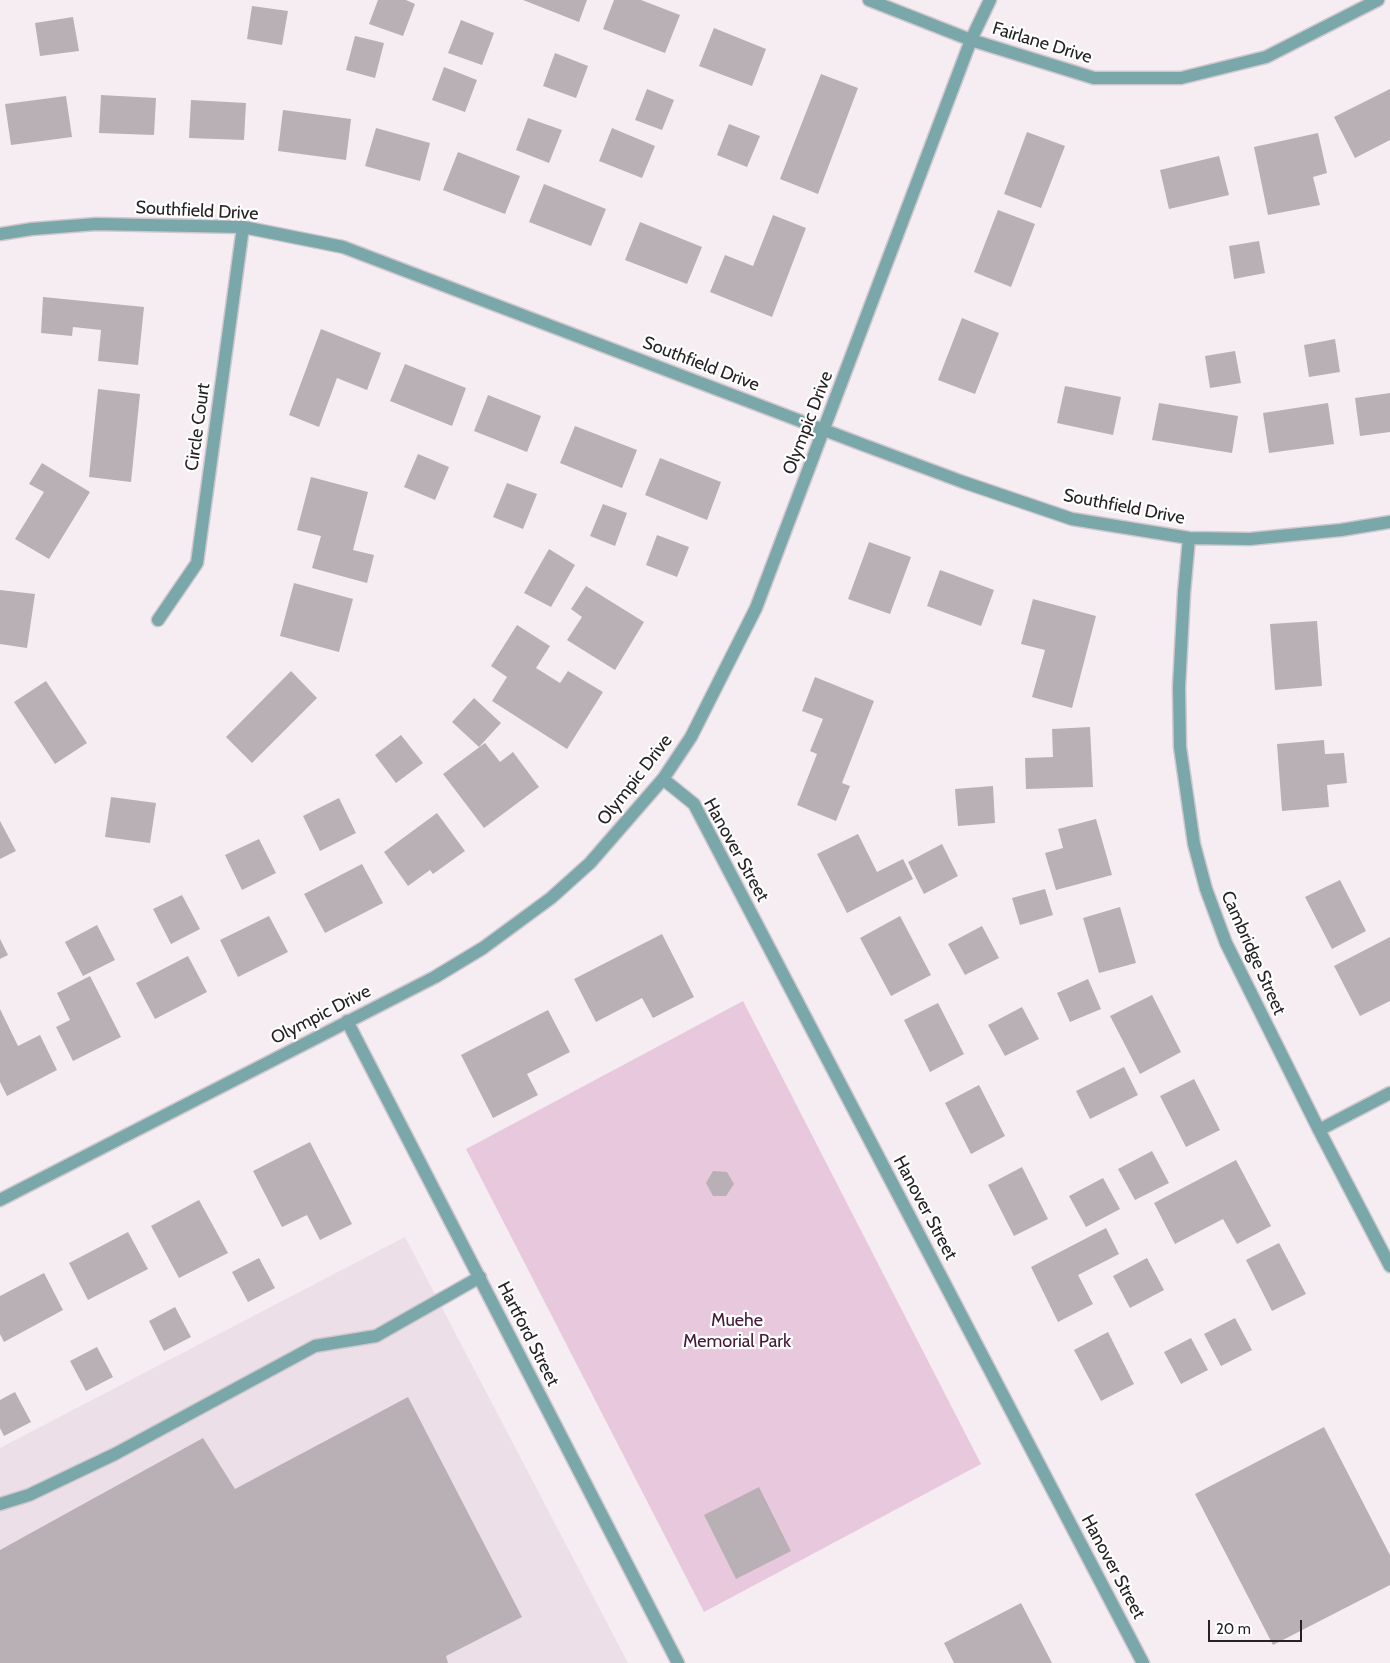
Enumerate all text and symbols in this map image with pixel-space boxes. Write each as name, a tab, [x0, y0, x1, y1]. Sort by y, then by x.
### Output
street label: Fairlane Drive	[990, 18, 1094, 68]
street label: Southfield Drive	[135, 197, 259, 225]
street label: Southfield Drive	[640, 332, 762, 396]
street label: Olympic Drive	[778, 368, 838, 478]
street label: Circle Court	[181, 382, 215, 472]
street label: Southfield Drive	[1062, 485, 1186, 529]
street label: Olympic Drive	[593, 730, 677, 830]
street label: Hanover Street	[699, 795, 773, 905]
street label: Cambridge Street	[1216, 888, 1290, 1018]
street label: Olympic Drive	[267, 981, 375, 1049]
street label: Hanover Street	[888, 1152, 962, 1264]
street label: Hartford Street	[492, 1278, 564, 1390]
park label: Muehe Memorial Park	[683, 1310, 791, 1352]
street label: Hanover Street	[1076, 1511, 1150, 1623]
scale bar	[1210, 1610, 1304, 1642]
text: 20 m	[1216, 1620, 1251, 1638]

